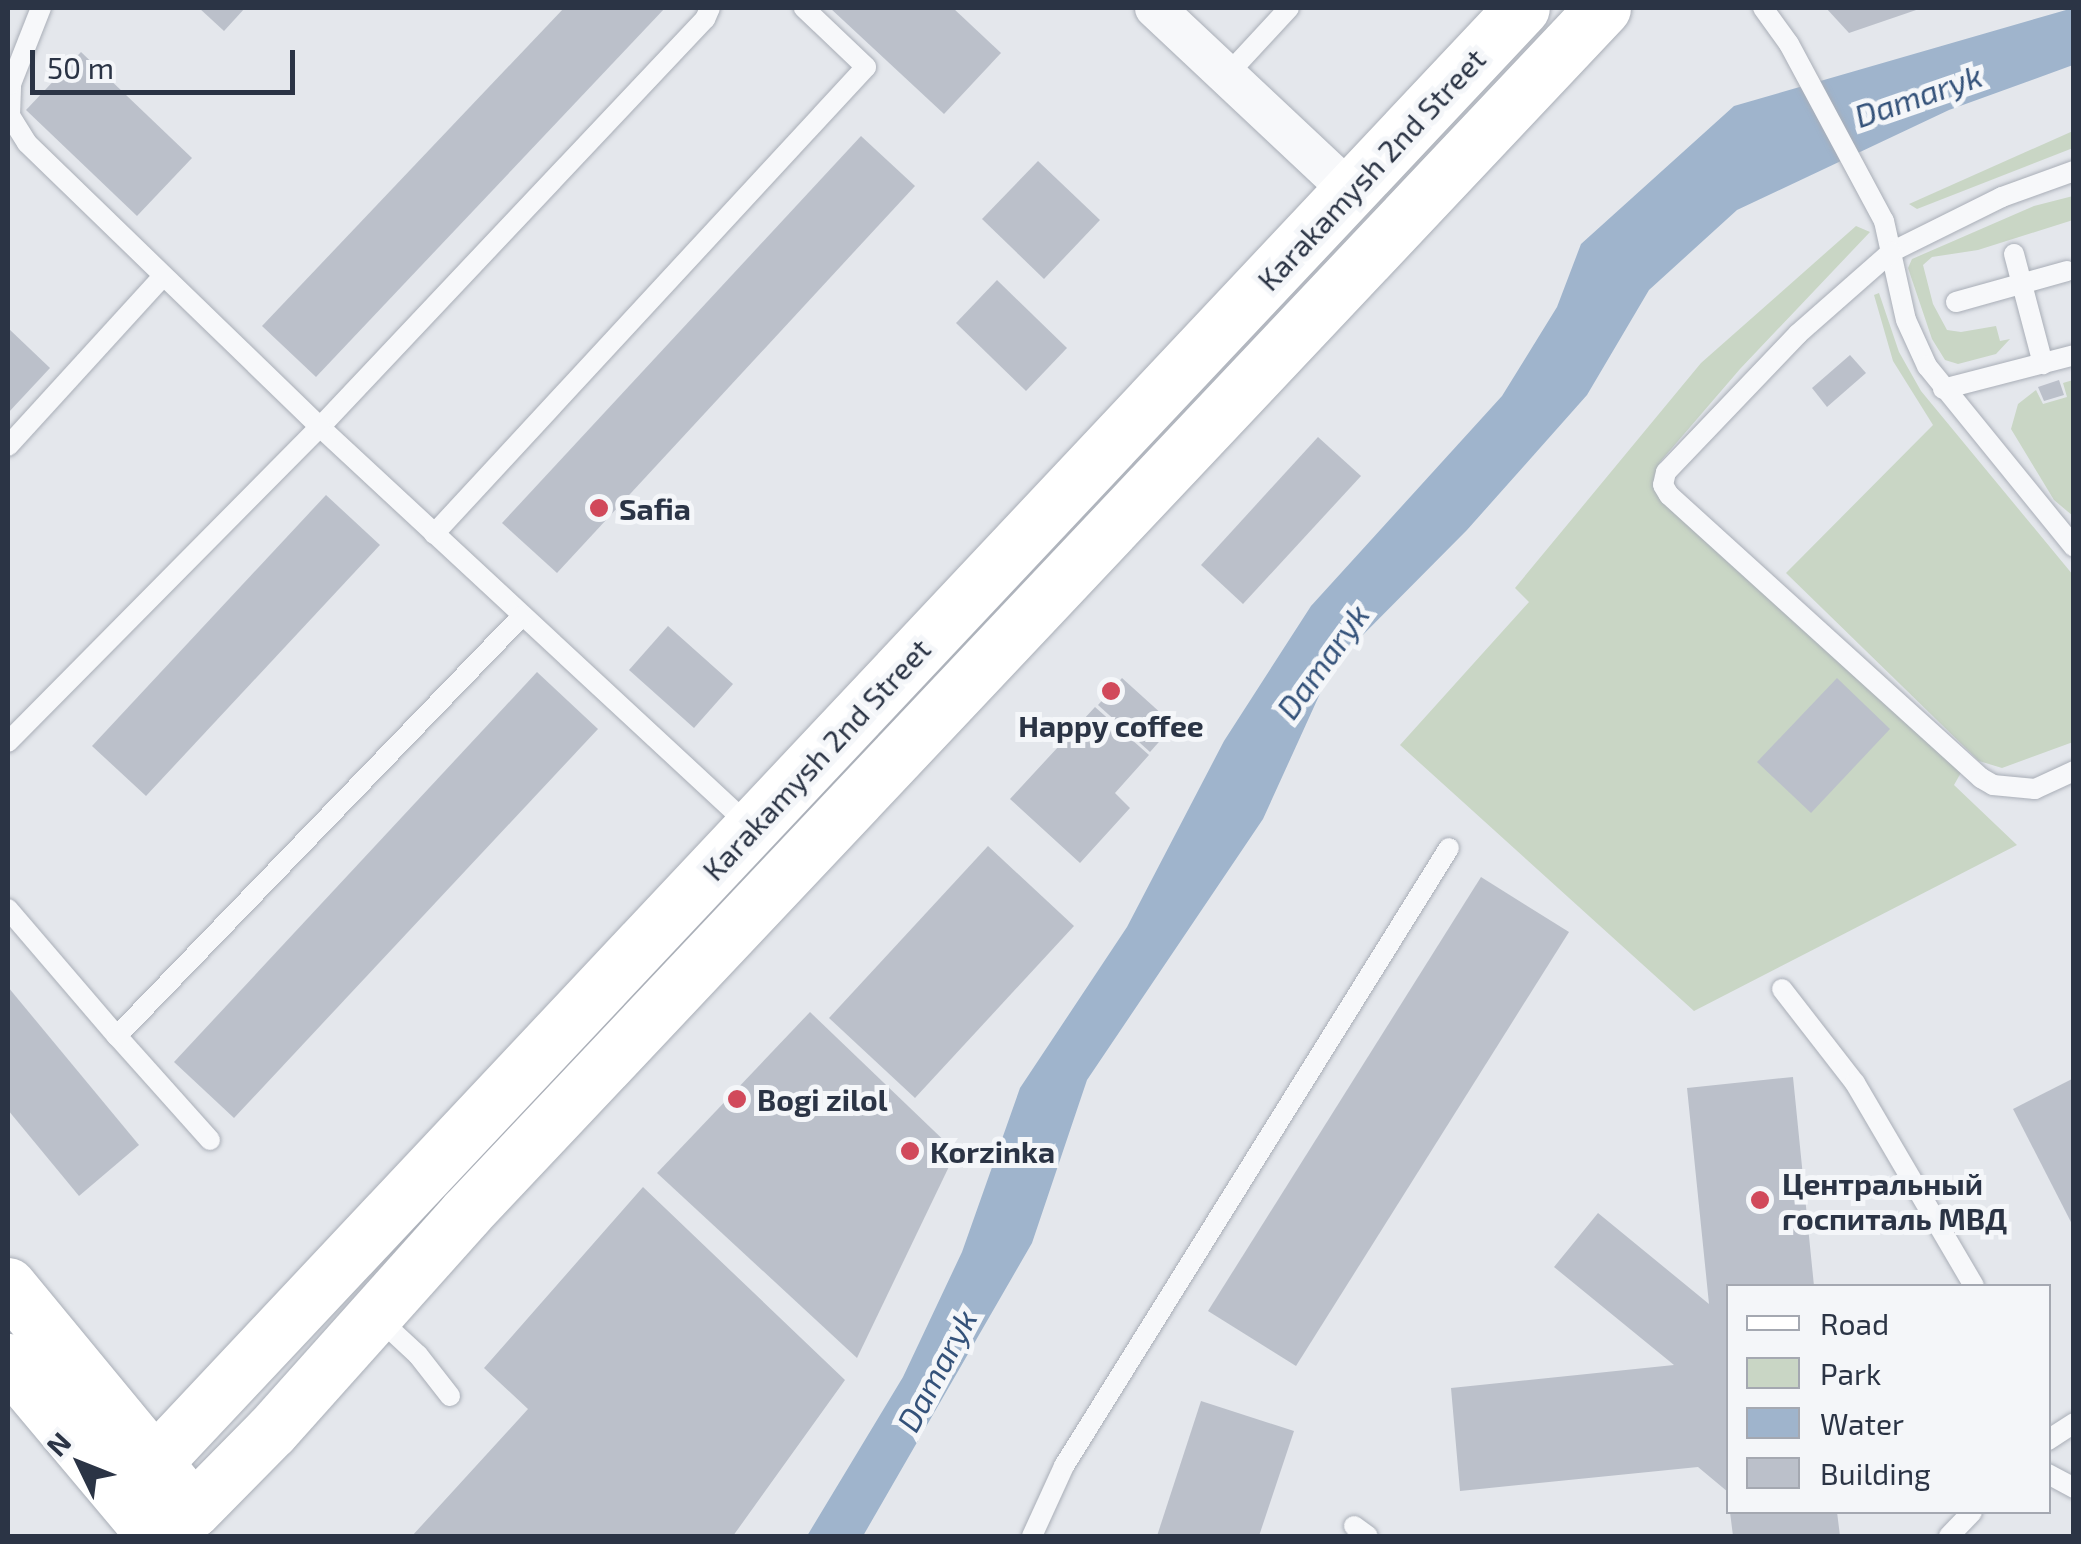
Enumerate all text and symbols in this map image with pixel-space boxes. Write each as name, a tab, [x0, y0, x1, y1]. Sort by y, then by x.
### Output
scale bar	[35, 30, 300, 92]
street label: Karakamysh 2nd Street	[1250, 41, 1492, 297]
text: 50 m	[47, 49, 114, 85]
water label: Damaryk	[1849, 55, 1987, 135]
place label: Safia	[619, 490, 691, 526]
marker: Safia	[588, 497, 610, 519]
water label: Damaryk	[1268, 596, 1376, 726]
street label: Karakamysh 2nd Street	[695, 631, 937, 887]
marker: Happy coffee	[1100, 680, 1122, 702]
place label: Happy coffee	[1018, 707, 1204, 743]
place label: Bogi zilol	[757, 1081, 888, 1117]
marker: Bogi zilol	[726, 1088, 748, 1110]
place label: Korzinka	[930, 1133, 1055, 1169]
marker: Korzinka	[899, 1140, 921, 1162]
place label: Центральный госпиталь МВД	[1782, 1165, 2007, 1236]
marker: Центральный госпиталь МВД	[1747, 1187, 1773, 1213]
legend	[1726, 1284, 2051, 1514]
water label: Damaryk	[888, 1303, 984, 1437]
text: Road	[1820, 1305, 1889, 1341]
text: Park	[1820, 1355, 1881, 1391]
text: Water	[1820, 1405, 1904, 1441]
north arrow	[30, 1414, 130, 1514]
text: N	[39, 1425, 77, 1463]
text: Building	[1820, 1455, 1931, 1491]

